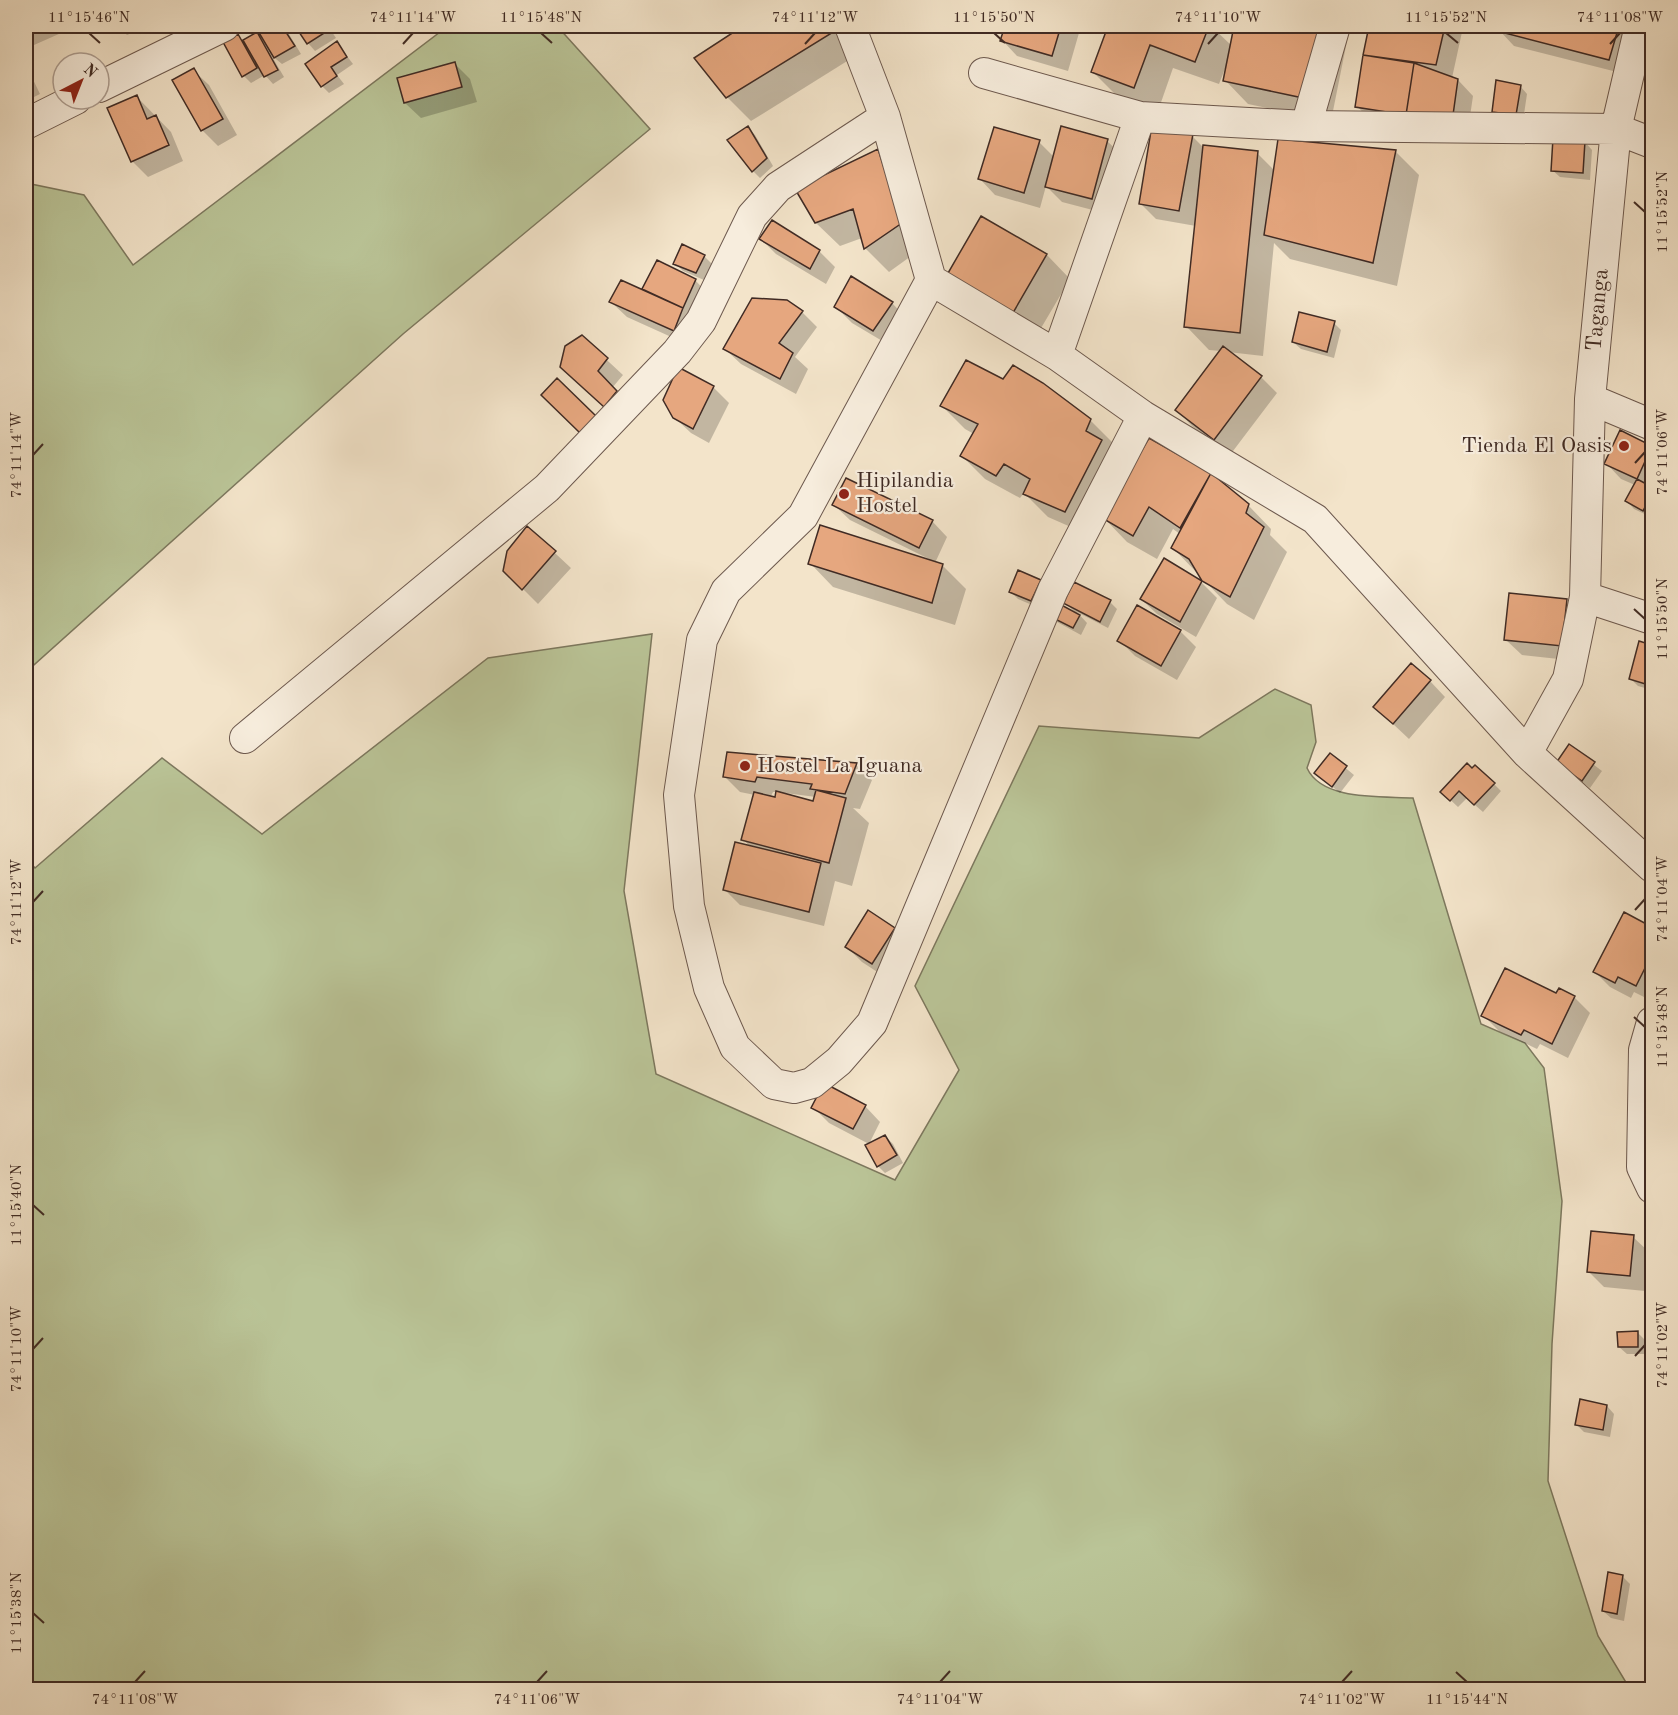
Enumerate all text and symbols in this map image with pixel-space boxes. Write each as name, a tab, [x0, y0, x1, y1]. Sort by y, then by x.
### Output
text: 11°15'46"N	[48, 11, 130, 26]
text: 74°11'14"W	[370, 11, 456, 26]
text: 11°15'48"N	[500, 11, 582, 26]
text: 74°11'12"W	[772, 11, 858, 26]
text: 11°15'50"N	[953, 11, 1035, 26]
text: 74°11'10"W	[1175, 11, 1261, 26]
text: 11°15'52"N	[1405, 11, 1487, 26]
text: 74°11'08"W	[1577, 11, 1663, 26]
north arrow	[51, 51, 111, 111]
text: N	[80, 61, 100, 82]
text: 11°15'52"N	[1656, 171, 1671, 253]
street label: Taganga	[1583, 268, 1613, 352]
text: 74°11'06"W	[1656, 409, 1671, 495]
text: 74°11'14"W	[10, 412, 25, 498]
place label: Tienda El Oasis	[1461, 435, 1612, 457]
marker: Tienda El Oasis	[1617, 439, 1631, 453]
place label: Hipilandia Hostel	[856, 470, 954, 517]
marker: Hipilandia Hostel	[837, 487, 851, 501]
text: 11°15'50"N	[1656, 578, 1671, 660]
place label: Hostel La Iguana	[757, 755, 923, 777]
marker: Hostel La Iguana	[738, 759, 752, 773]
text: 74°11'04"W	[1656, 856, 1671, 942]
text: 74°11'12"W	[10, 859, 25, 945]
text: 11°15'48"N	[1656, 986, 1671, 1068]
text: 11°15'40"N	[10, 1164, 25, 1246]
text: 74°11'02"W	[1656, 1302, 1671, 1388]
text: 74°11'10"W	[10, 1306, 25, 1392]
text: 11°15'38"N	[10, 1572, 25, 1654]
text: 74°11'08"W	[92, 1693, 178, 1708]
text: 74°11'06"W	[494, 1693, 580, 1708]
text: 74°11'04"W	[897, 1693, 983, 1708]
text: 74°11'02"W	[1299, 1693, 1385, 1708]
text: 11°15'44"N	[1426, 1693, 1508, 1708]

